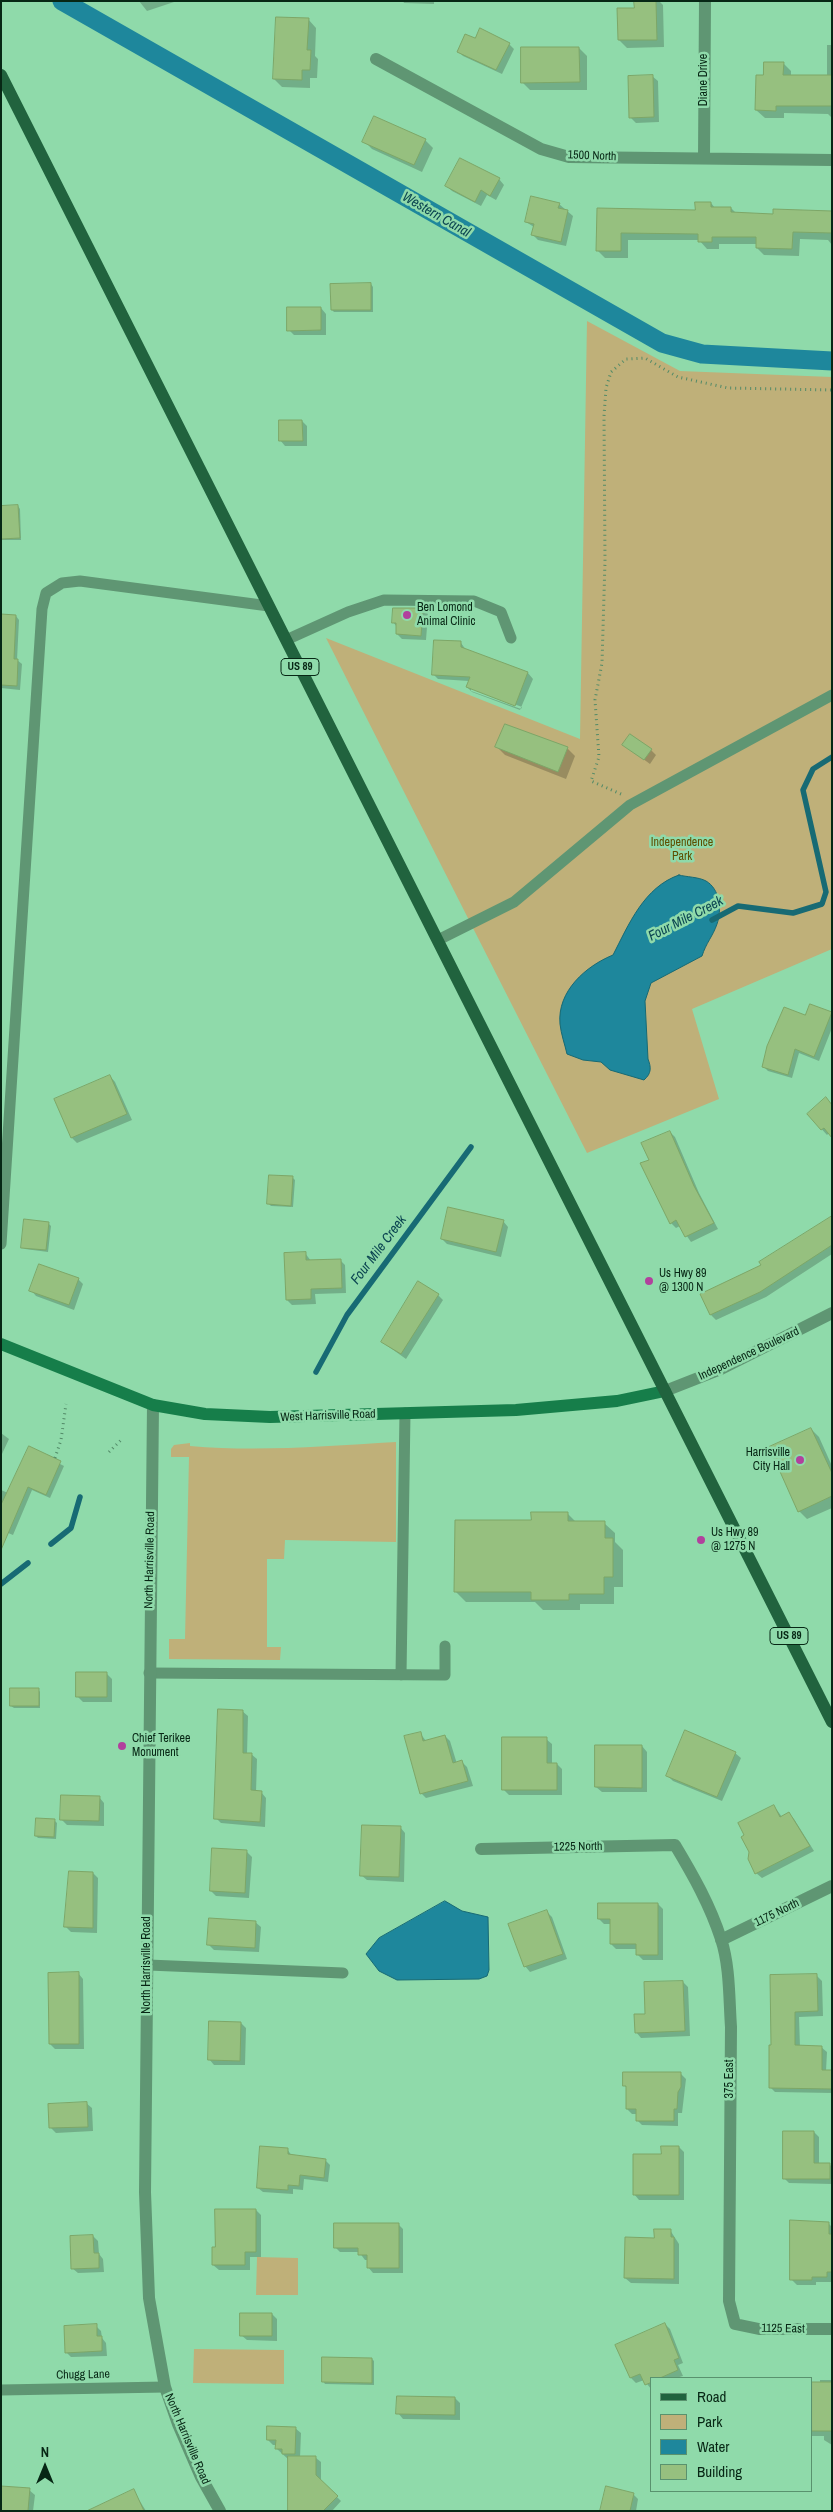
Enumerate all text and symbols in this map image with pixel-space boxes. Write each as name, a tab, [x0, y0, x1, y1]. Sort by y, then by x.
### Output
street label: Diane Drive	[697, 54, 711, 106]
street label: 1500 North	[567, 148, 617, 164]
water label: Western Canal	[399, 189, 473, 241]
place label: Ben Lomond Animal Clinic	[417, 601, 476, 629]
marker: Ben Lomond Animal Clinic	[401, 609, 413, 621]
road number: US 89	[281, 659, 319, 676]
park label: Independence Park	[651, 836, 713, 864]
water label: Four Mile Creek	[646, 893, 726, 945]
water label: Four Mile Creek	[348, 1212, 410, 1288]
place label: Us Hwy 89 @ 1300 N	[659, 1267, 707, 1295]
marker: Us Hwy 89 @ 1300 N	[643, 1275, 655, 1287]
street label: Independence Boulevard	[696, 1324, 802, 1384]
street label: West Harrisville Road	[280, 1407, 376, 1425]
place label: Harrisville City Hall	[746, 1446, 790, 1474]
marker: Harrisville City Hall	[794, 1454, 806, 1466]
street label: North Harrisville Road	[142, 1511, 158, 1609]
place label: Us Hwy 89 @ 1275 N	[711, 1526, 759, 1554]
marker: Us Hwy 89 @ 1275 N	[695, 1534, 707, 1546]
road number: US 89	[770, 1628, 808, 1644]
place label: Chief Terikee Monument	[132, 1732, 191, 1760]
marker: Chief Terikee Monument	[116, 1740, 128, 1752]
street label: 1225 North	[554, 1839, 602, 1855]
street label: 1175 North	[752, 1896, 802, 1930]
street label: North Harrisville Road	[140, 1916, 154, 2014]
street label: 375 East	[723, 2060, 737, 2098]
street label: 1125 East	[761, 2321, 805, 2337]
street label: Chugg Lane	[56, 2367, 110, 2383]
legend	[650, 2377, 813, 2492]
text: Road	[697, 2386, 726, 2407]
street label: North Harrisville Road	[161, 2391, 213, 2487]
text: Park	[697, 2411, 722, 2432]
text: Water	[697, 2436, 729, 2457]
north arrow	[20, 2442, 70, 2492]
text: N	[41, 2443, 49, 2461]
text: Building	[697, 2461, 742, 2482]

